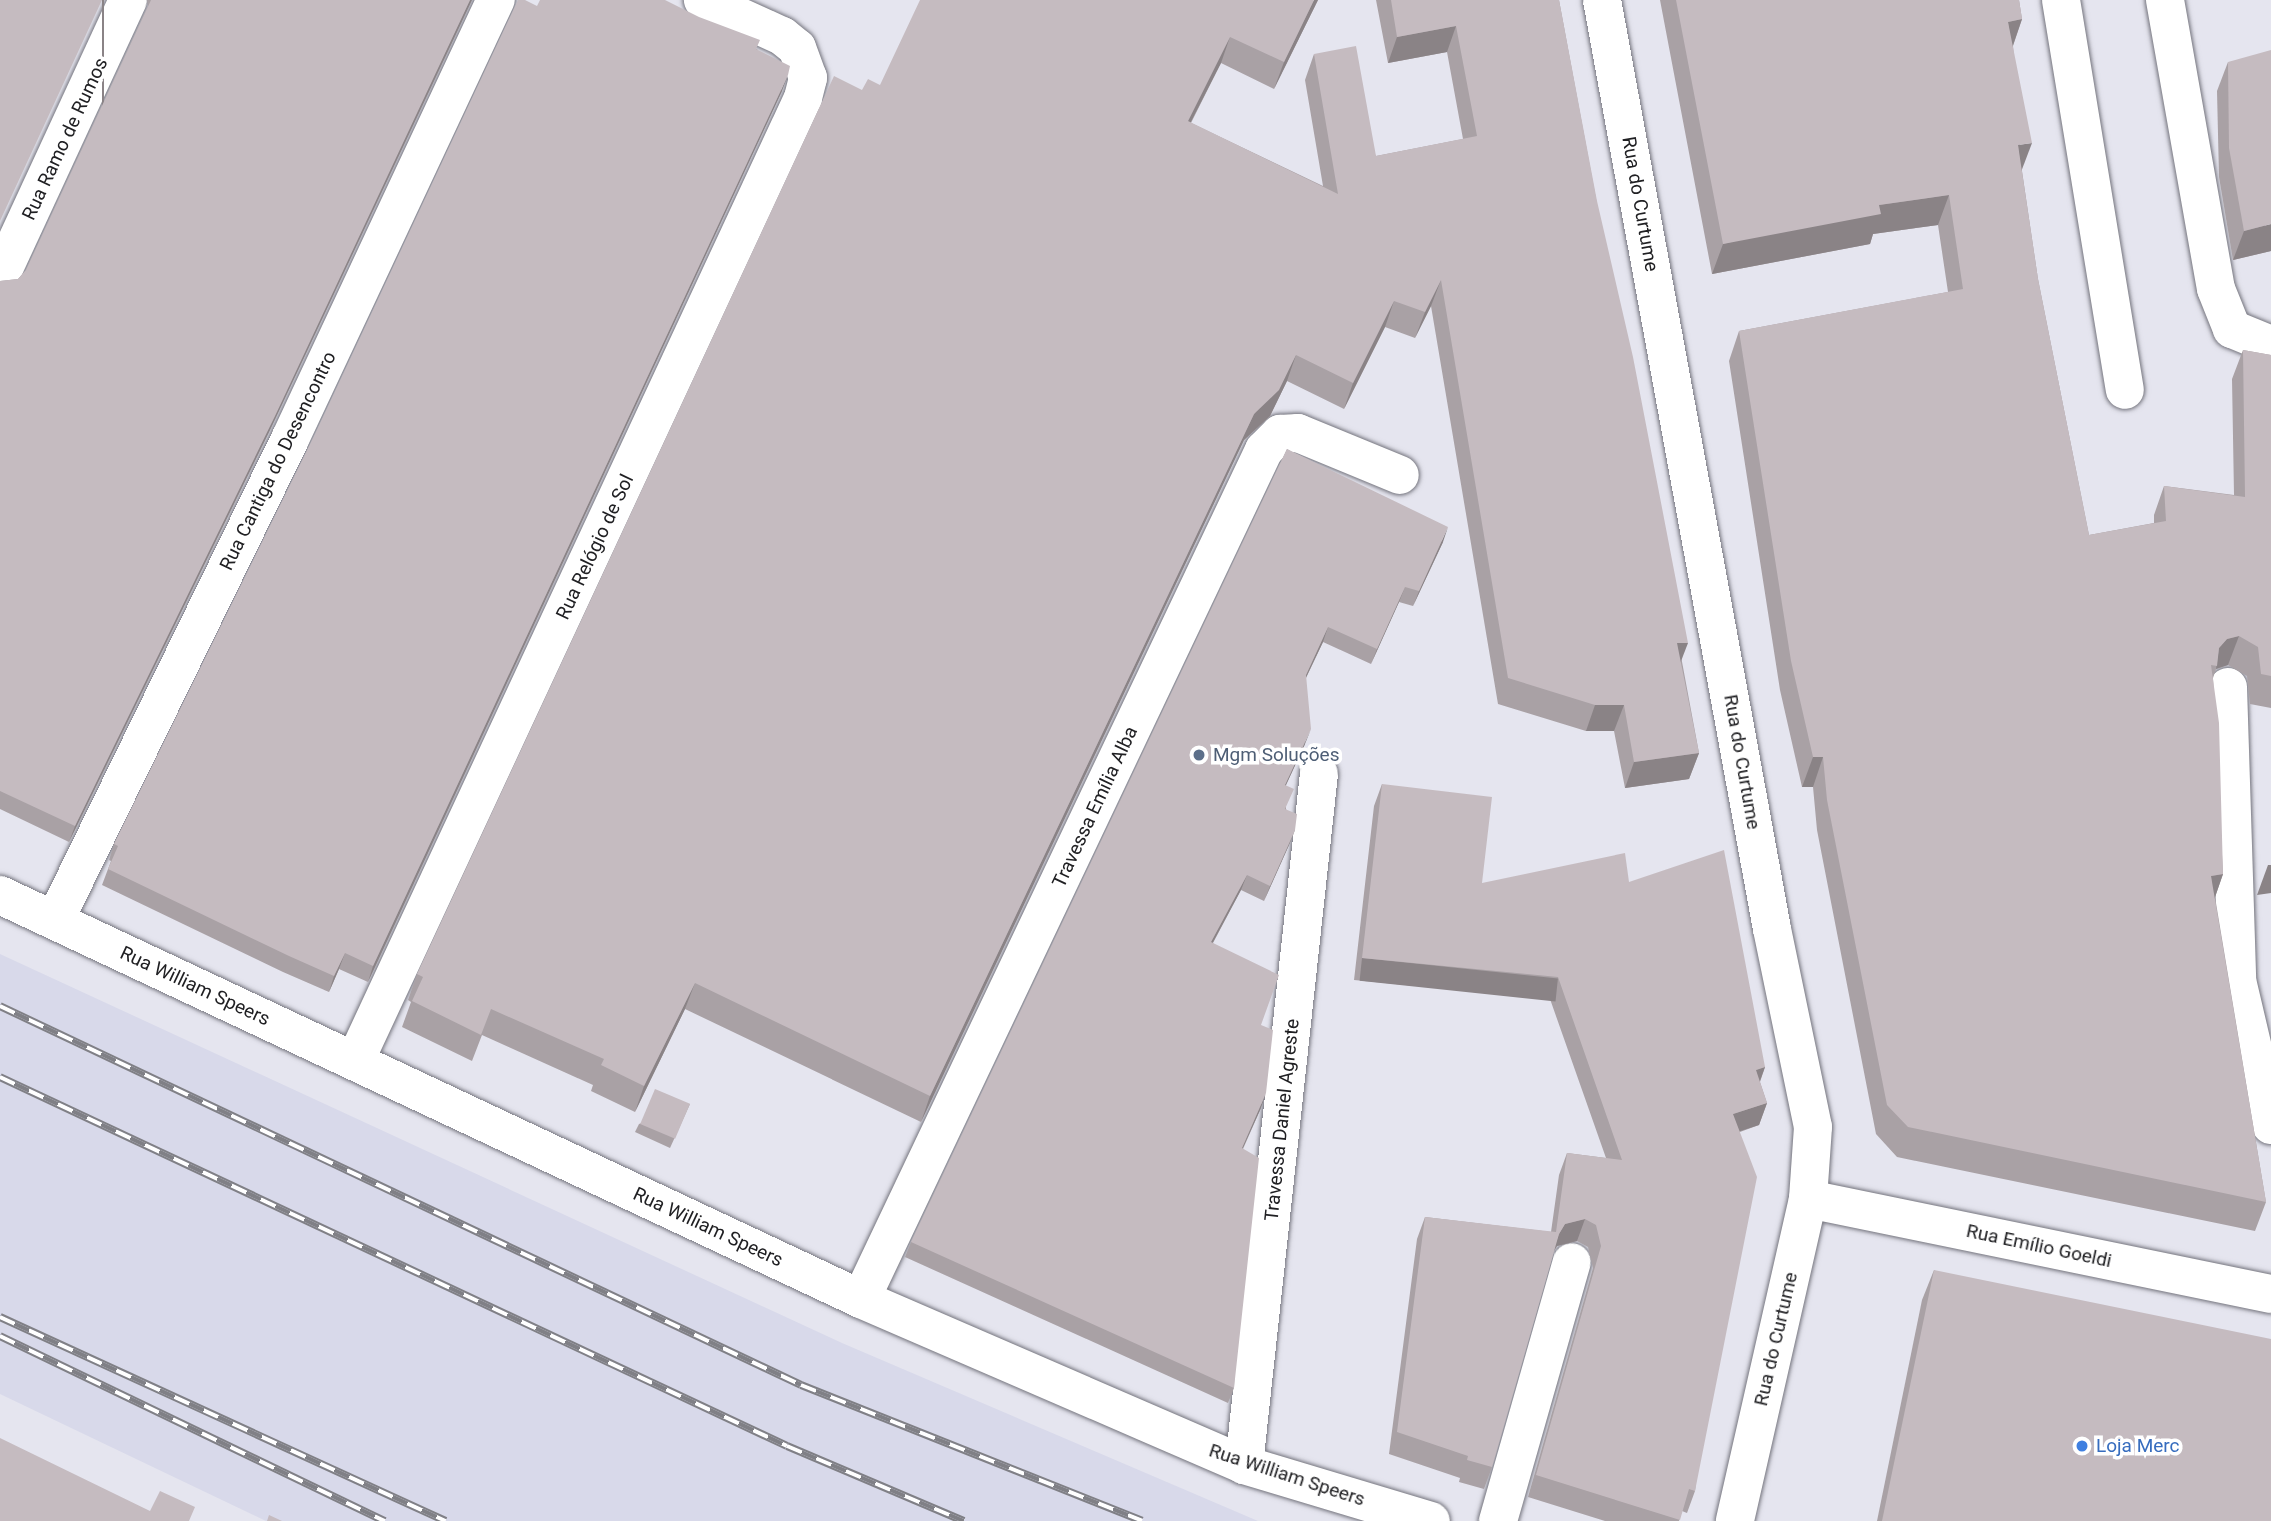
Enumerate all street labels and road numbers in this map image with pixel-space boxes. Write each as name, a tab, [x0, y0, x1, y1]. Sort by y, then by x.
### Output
street label: Rua Ramo de Rumos	[17, 54, 113, 224]
street label: Rua do Curtume	[1617, 135, 1663, 273]
street label: Rua Cantiga do Desencontro	[215, 348, 341, 574]
street label: Rua Relógio de Sol	[551, 471, 639, 623]
street label: Rua do Curtume	[1719, 693, 1765, 831]
street label: Travessa Emília Alba	[1048, 723, 1142, 891]
street label: Rua William Speers	[116, 941, 274, 1031]
street label: Travessa Daniel Agreste	[1260, 1018, 1304, 1222]
street label: Rua William Speers	[629, 1182, 787, 1272]
street label: Rua Emílio Goeldi	[1964, 1219, 2114, 1273]
street label: Rua do Curtume	[1750, 1270, 1802, 1408]
street label: Rua William Speers	[1206, 1439, 1368, 1511]

